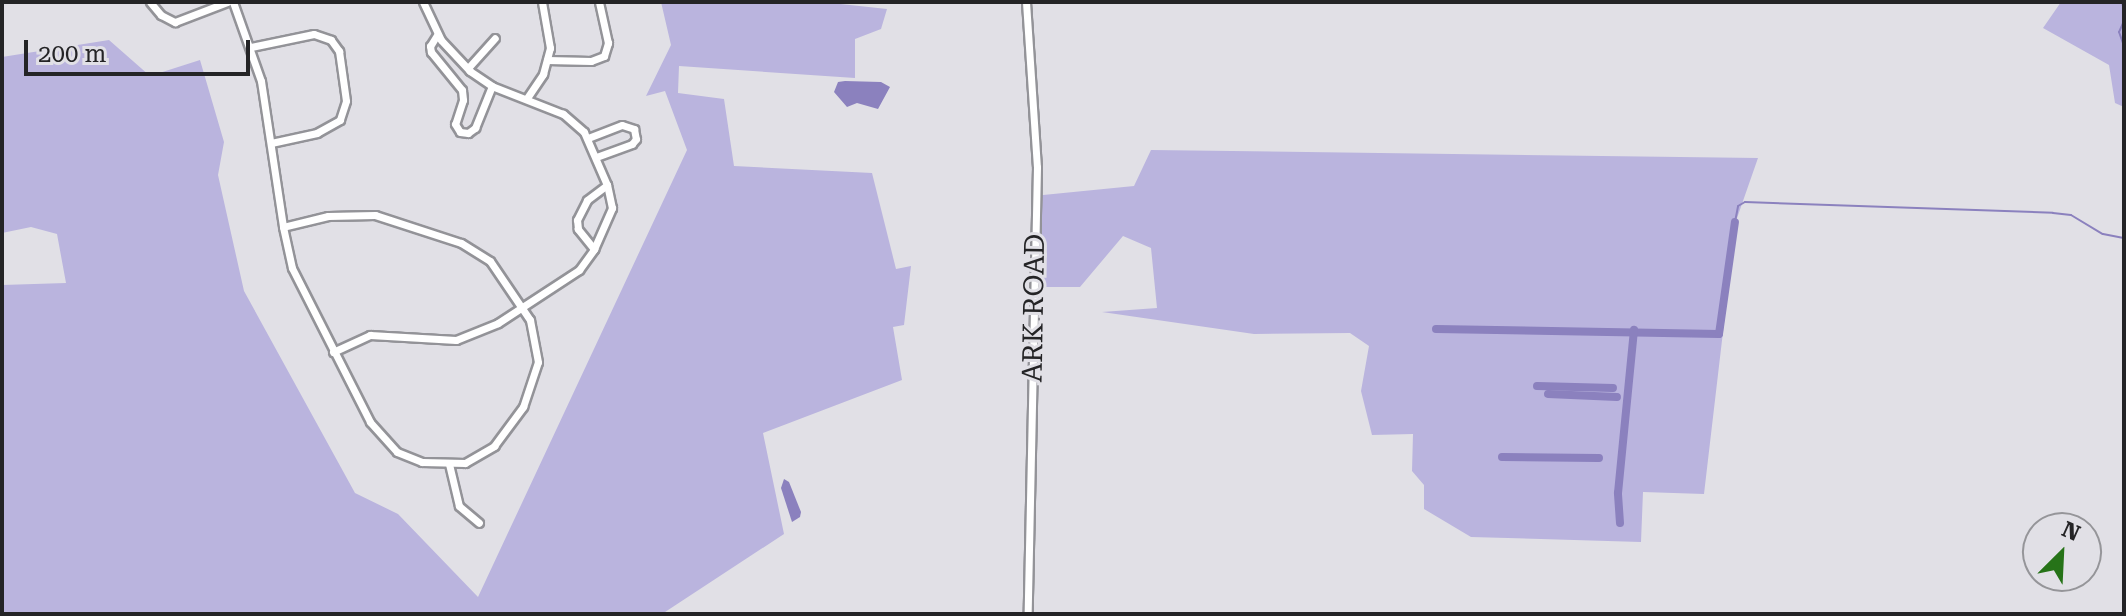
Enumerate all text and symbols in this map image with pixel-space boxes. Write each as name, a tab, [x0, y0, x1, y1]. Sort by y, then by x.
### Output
scale bar	[28, 24, 254, 74]
text: 200 m	[38, 40, 106, 68]
street label: ARK ROAD	[1016, 233, 1052, 383]
north arrow	[2022, 512, 2102, 592]
text: N	[2058, 517, 2084, 546]

